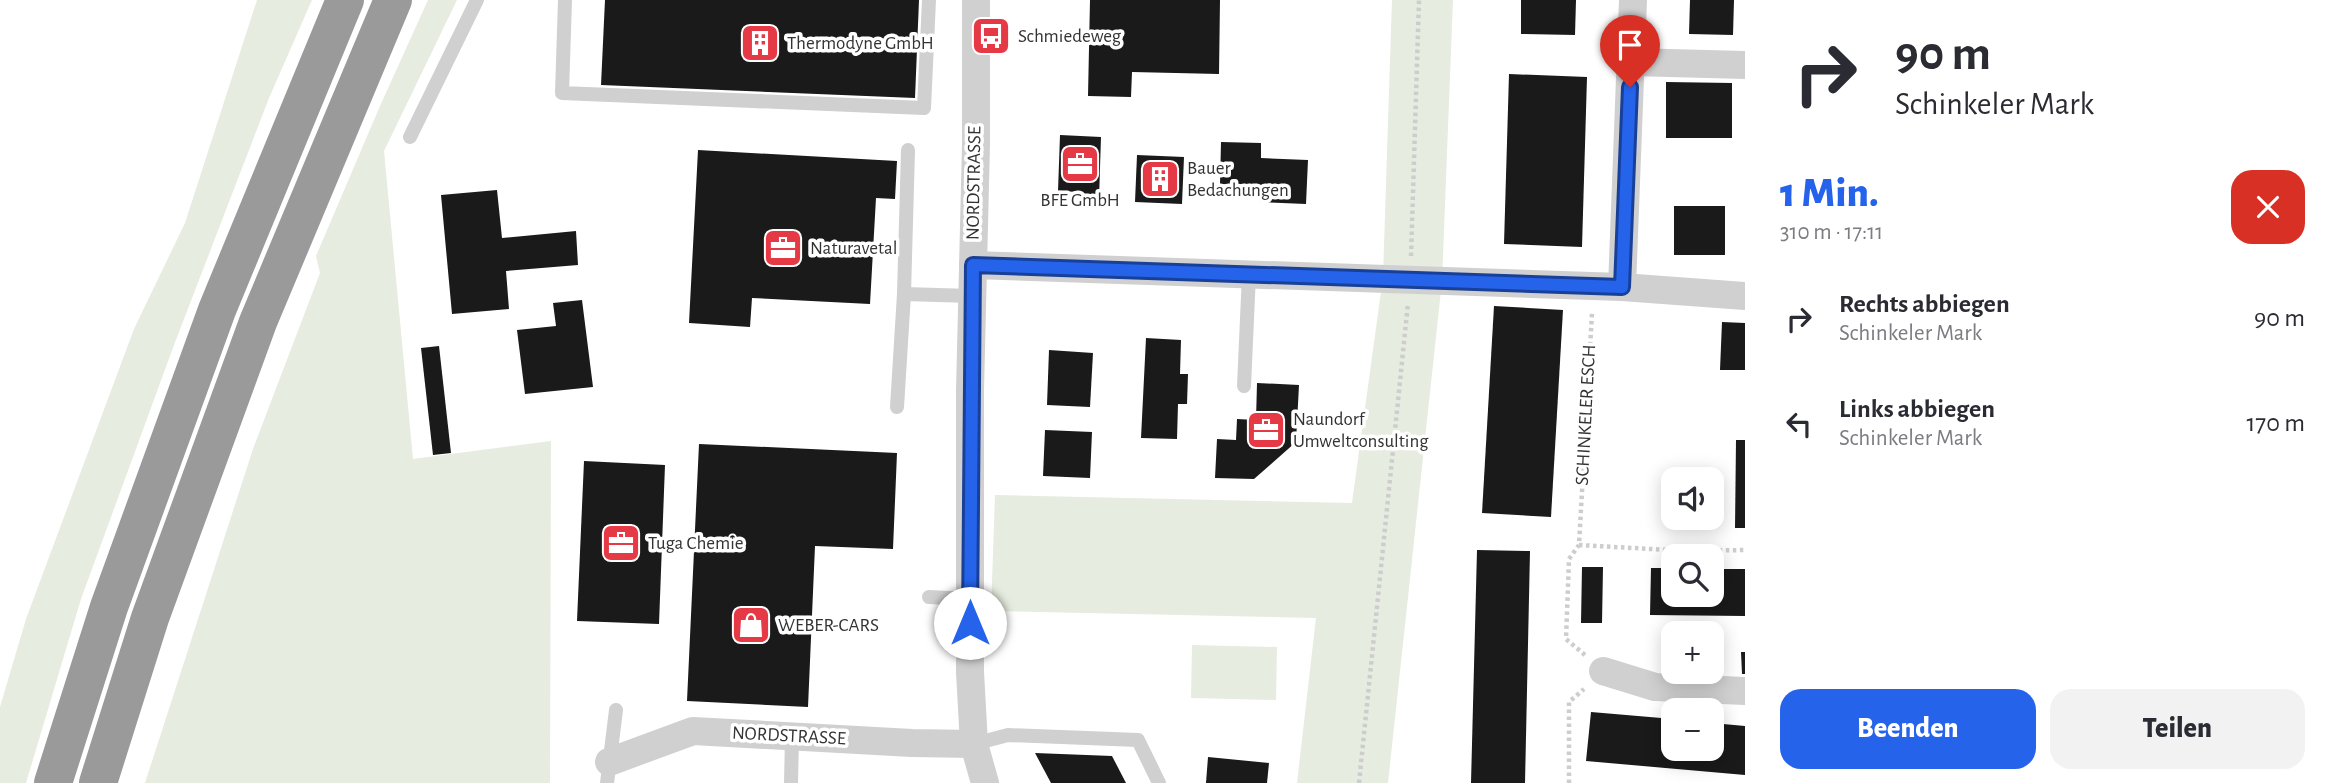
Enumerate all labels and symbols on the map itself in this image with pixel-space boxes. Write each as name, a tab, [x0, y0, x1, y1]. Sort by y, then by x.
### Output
bus stop icon: Schmiedeweg	[970, 15, 1012, 57]
pin	[1600, 15, 1660, 87]
building icon: Thermodyne GmbH	[739, 22, 781, 64]
place label: Schmiedeweg	[1018, 27, 1122, 46]
place label: Thermodyne GmbH	[787, 34, 934, 53]
street label: NORDSTRASSE	[964, 126, 984, 240]
office icon: BFE GmbH	[1059, 143, 1101, 185]
building icon: Bauer Bedachungen	[1139, 158, 1181, 200]
place label: Bauer Bedachungen	[1187, 159, 1289, 200]
place label: BFE GmbH	[1040, 191, 1120, 210]
office icon: Naturavetal	[762, 227, 804, 269]
place label: Naturavetal	[810, 239, 897, 258]
street label: SCHINKELER ESCH	[1573, 344, 1599, 486]
office icon: Naundorf Umweltconsulting	[1245, 409, 1287, 451]
place label: Naundorf Umweltconsulting	[1293, 410, 1429, 451]
office icon: Tuga Chemie	[600, 522, 642, 564]
place label: Tuga Chemie	[648, 534, 744, 553]
position arrow	[933, 586, 1007, 660]
shop icon: WEBER-CARS	[730, 604, 772, 646]
place label: WEBER-CARS	[778, 616, 879, 635]
street label: NORDSTRASSE	[732, 724, 846, 748]

